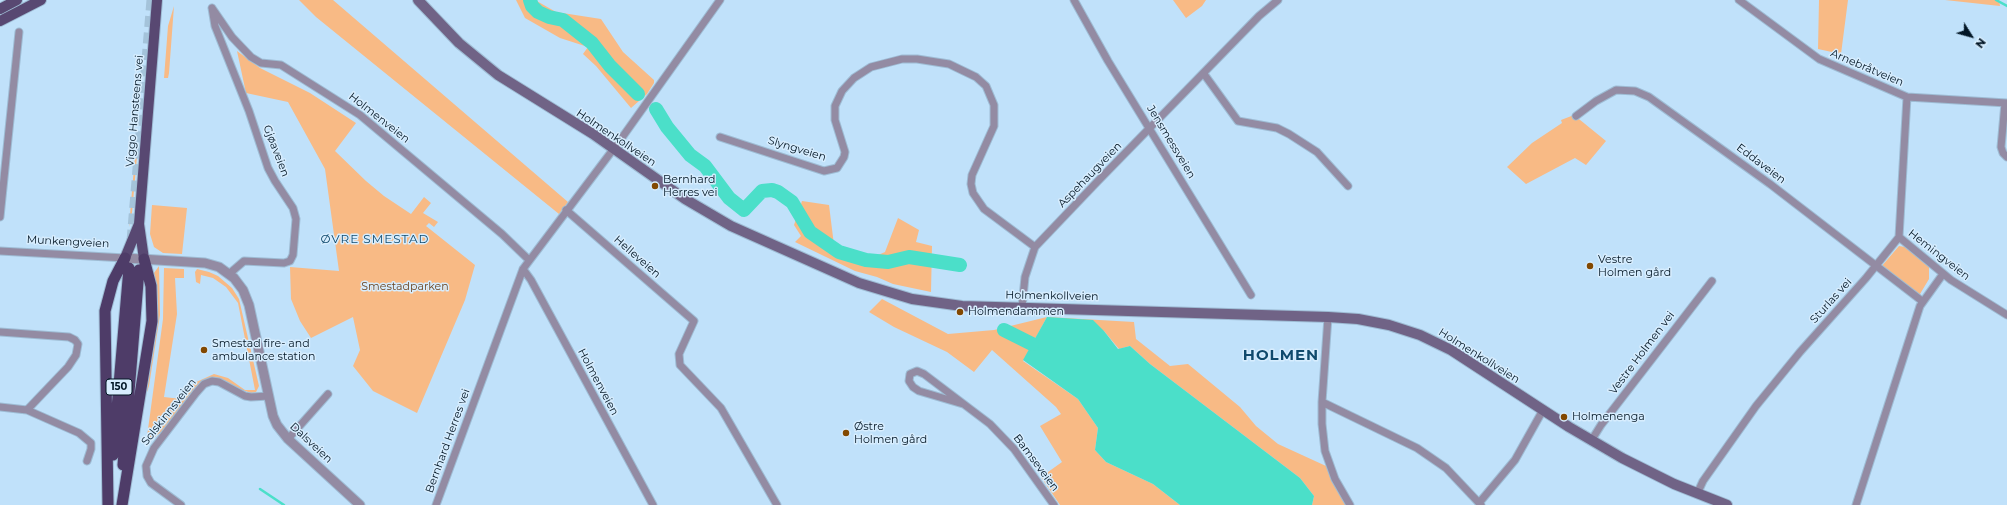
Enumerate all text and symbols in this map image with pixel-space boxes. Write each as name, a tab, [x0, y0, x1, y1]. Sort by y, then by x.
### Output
north arrow	[1951, 16, 1991, 56]
text: N	[1972, 35, 1989, 51]
street label: Arnebråtveien	[1829, 47, 1905, 89]
street label: Viggo Hansteens vei	[124, 55, 146, 167]
street label: Holmenveien	[346, 90, 412, 146]
street label: Jensmessveien	[1144, 103, 1198, 181]
street label: Holmenkollveien	[574, 106, 658, 170]
street label: Gjøaveien	[260, 123, 292, 179]
street label: Slyngveien	[766, 134, 828, 164]
street label: Aspehaugveien	[1056, 140, 1124, 210]
street label: Eddaveien	[1734, 141, 1788, 187]
place label: Bernhard Herres vei	[663, 173, 717, 199]
marker: Bernhard Herres vei	[650, 181, 660, 191]
street label: Hemingveien	[1906, 227, 1972, 283]
district label: ØVRE SMESTAD	[321, 232, 429, 246]
street label: Munkengveien	[26, 233, 110, 251]
street label: Helleveien	[611, 233, 663, 281]
place label: Vestre Holmen gård	[1598, 253, 1671, 279]
marker: Vestre Holmen gård	[1585, 261, 1595, 271]
street label: Sturlas vei	[1807, 276, 1855, 326]
park label: Smestadparken	[361, 280, 449, 294]
street label: Holmenkollveien	[1005, 289, 1099, 303]
place label: Holmendammen	[968, 305, 1064, 319]
marker: Holmendammen	[955, 307, 965, 317]
street label: Vestre Holmen vei	[1607, 309, 1677, 397]
street label: Holmenkollveien	[1436, 326, 1522, 386]
place label: Smestad fire- and ambulance station	[212, 337, 315, 363]
marker: Smestad fire- and ambulance station	[199, 345, 209, 355]
street label: Holmenveien	[575, 346, 621, 418]
district label: HOLMEN	[1243, 347, 1319, 365]
street label: Solskinnsveien	[139, 376, 199, 448]
road number: 150	[106, 379, 132, 395]
street label: Bernhard Herres vei	[423, 387, 473, 495]
place label: Holmenenga	[1572, 410, 1645, 424]
marker: Holmenenga	[1559, 412, 1569, 422]
street label: Dalsveien	[287, 420, 335, 466]
place label: Østre Holmen gård	[854, 420, 927, 446]
marker: Østre Holmen gård	[841, 428, 851, 438]
street label: Bamseveien	[1010, 432, 1062, 494]

